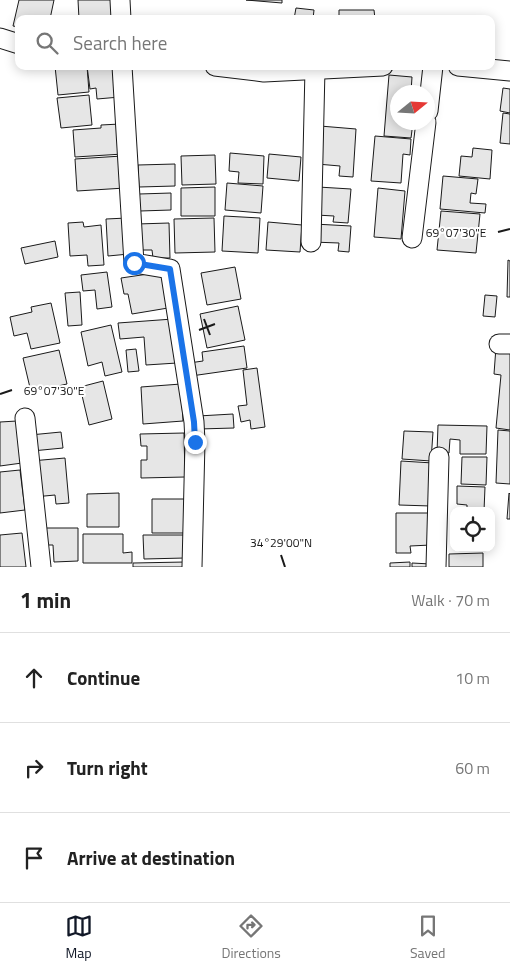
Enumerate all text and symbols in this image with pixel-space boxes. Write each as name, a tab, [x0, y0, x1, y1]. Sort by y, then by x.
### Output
search box	[15, 15, 495, 70]
text: Search here	[73, 28, 167, 57]
icon: search	[33, 29, 61, 57]
north arrow	[390, 85, 435, 130]
text: 69°07'30"E	[426, 223, 487, 242]
route start	[123, 252, 146, 275]
text: 69°07'30"E	[24, 381, 85, 400]
route end	[184, 431, 207, 454]
map controls	[450, 507, 495, 552]
button: locate	[450, 507, 495, 552]
text: 34°29'00"N	[250, 533, 312, 552]
text: 1 min	[20, 584, 71, 616]
text: Walk · 70 m	[411, 588, 490, 612]
text: Continue	[67, 663, 140, 692]
icon: ahead	[20, 664, 48, 692]
text: 10 m	[455, 666, 490, 690]
text: Turn right	[67, 753, 148, 782]
icon: right	[20, 754, 48, 782]
text: 60 m	[455, 756, 490, 780]
text: Arrive at destination	[67, 843, 235, 872]
icon: arrive	[20, 844, 48, 872]
tab: Map	[65, 912, 93, 963]
tab: Directions	[222, 912, 281, 963]
tab: Saved	[410, 912, 446, 963]

